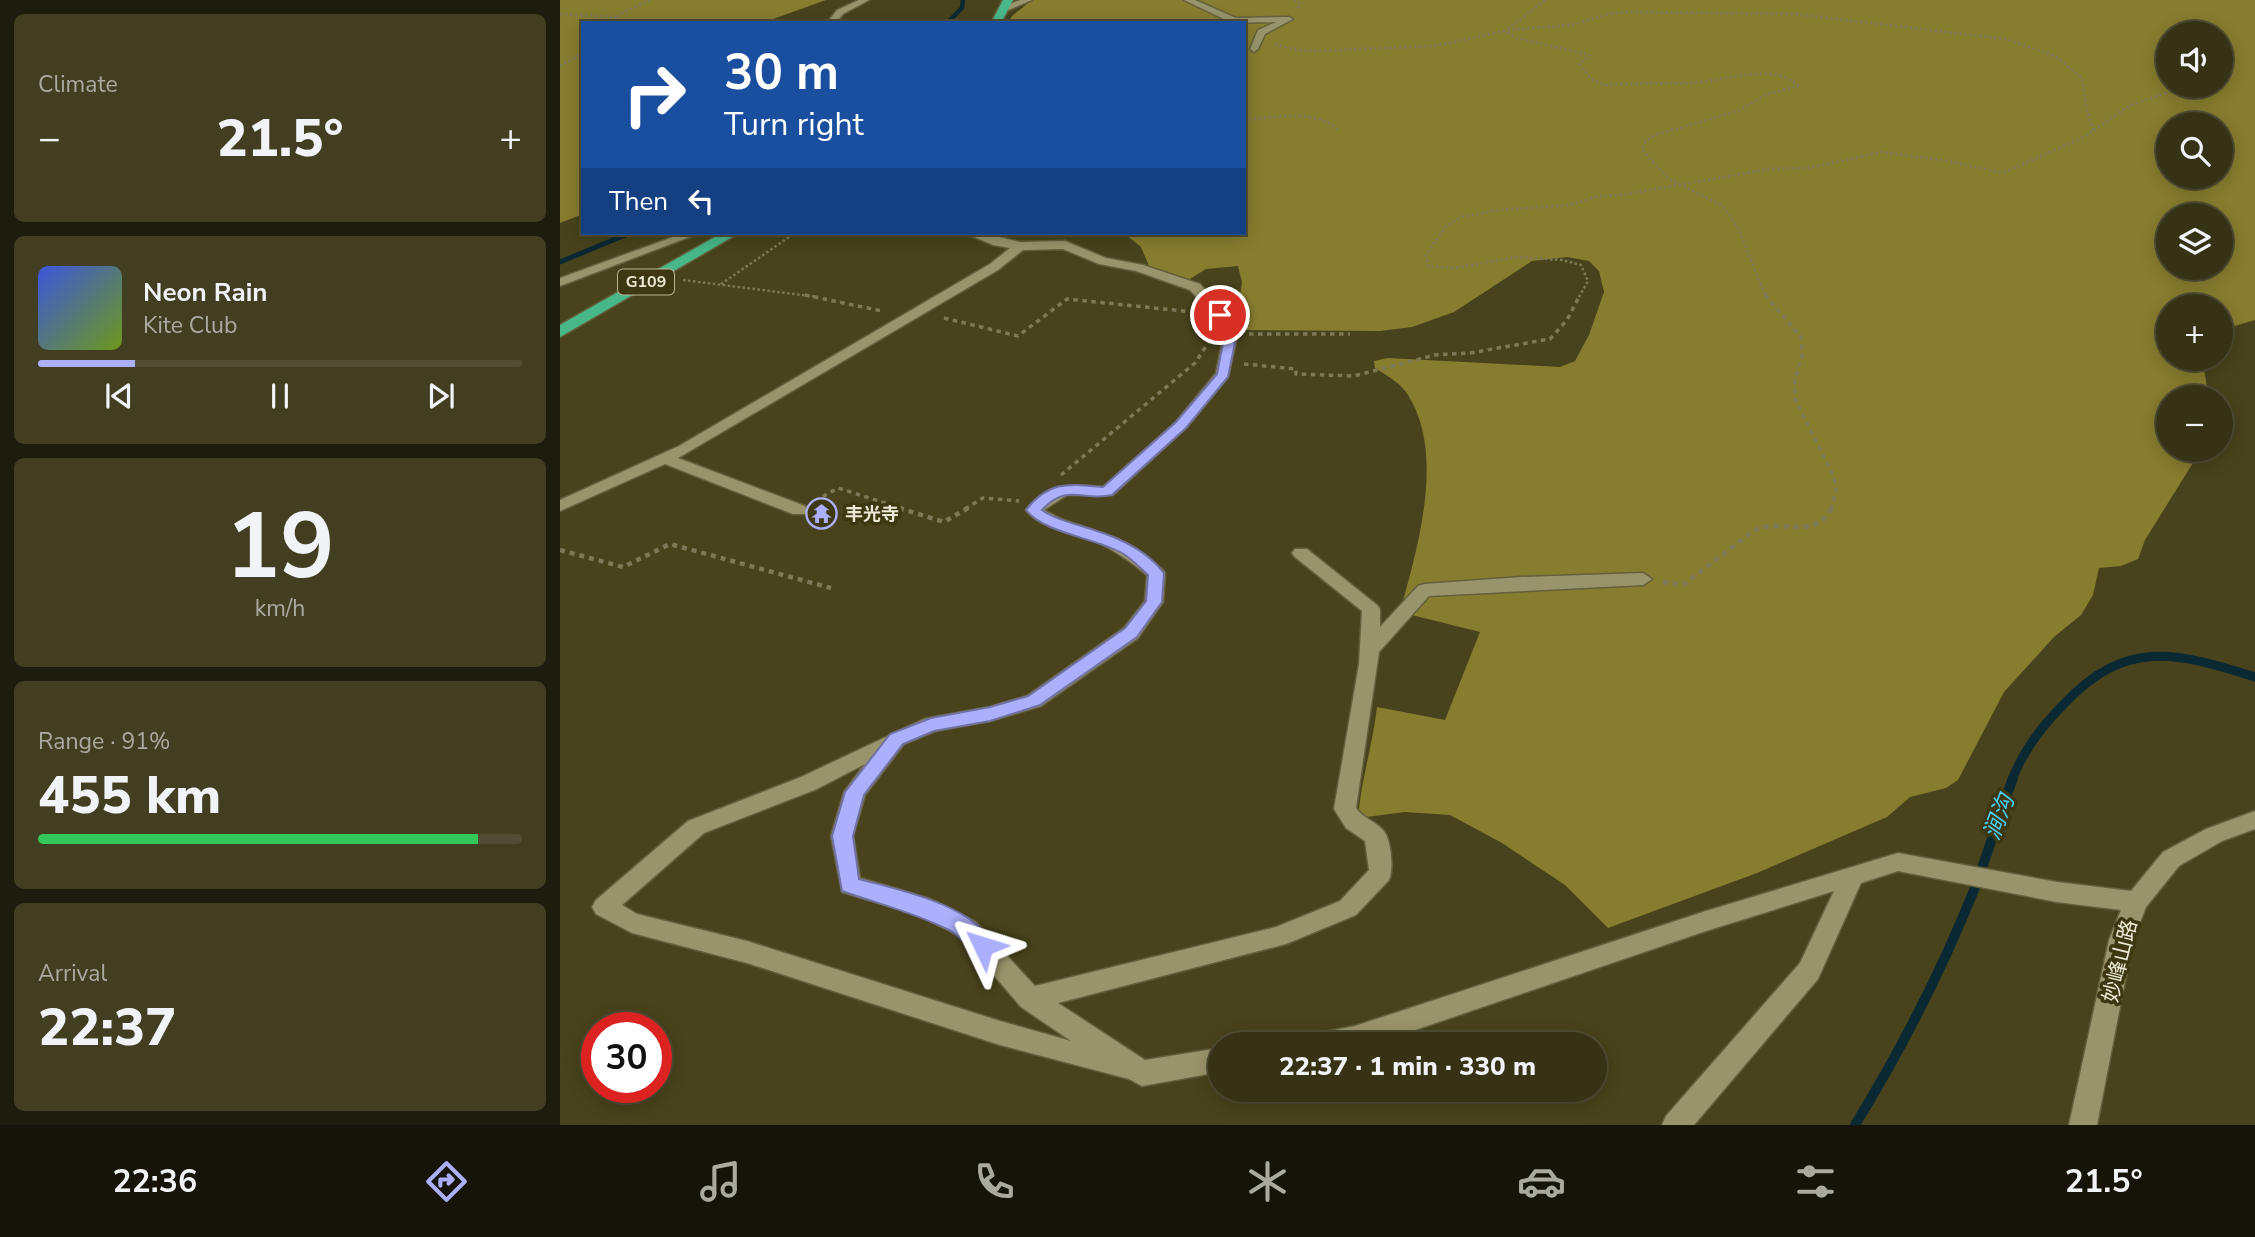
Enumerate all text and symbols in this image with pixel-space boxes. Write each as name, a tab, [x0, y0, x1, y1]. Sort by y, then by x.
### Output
map controls	[2156, 21, 2233, 462]
button: sound	[2156, 21, 2233, 98]
text: 30 m	[724, 39, 839, 106]
icon: right	[609, 49, 700, 140]
text: Climate	[38, 69, 118, 100]
text: 21.5°	[216, 103, 344, 174]
text: Turn right	[724, 103, 864, 146]
button: search	[2156, 112, 2233, 189]
text: −	[38, 113, 61, 164]
text: +	[499, 113, 522, 164]
icon: left	[682, 182, 720, 220]
text: Then	[609, 184, 668, 219]
button: layers	[2156, 203, 2233, 280]
road number: G109	[618, 270, 674, 294]
text: Neon Rain	[143, 275, 268, 310]
pin	[1190, 285, 1250, 345]
button: +	[2156, 294, 2233, 371]
icon: arrive	[1201, 296, 1239, 334]
text: Kite Club	[143, 310, 237, 341]
icon: previous	[100, 377, 138, 415]
icon: pause	[261, 377, 299, 415]
icon: next	[422, 377, 460, 415]
button: −	[2156, 385, 2233, 462]
text: 19	[225, 485, 335, 609]
temple icon: 丰光寺	[805, 497, 839, 531]
place label: 丰光寺	[845, 502, 899, 526]
text: km/h	[255, 593, 305, 624]
text: Range · 91%	[38, 726, 170, 757]
text: 455 km	[38, 760, 221, 831]
water label: 涧沟	[1976, 787, 2023, 844]
position arrow	[946, 909, 1020, 983]
street label: 妙峰山路	[2096, 917, 2144, 1005]
text: Arrival	[38, 958, 107, 989]
text: 22:37	[38, 992, 176, 1063]
speed limit sign: 30	[581, 1012, 672, 1103]
text: 22:37 · 1 min · 330 m	[1279, 1049, 1536, 1084]
icon: directions	[422, 1157, 471, 1206]
icon: music	[696, 1157, 745, 1206]
icon: phone	[970, 1157, 1019, 1206]
icon: climate	[1243, 1157, 1292, 1206]
icon: car	[1517, 1157, 1566, 1206]
icon: filters	[1791, 1157, 1840, 1206]
text: 22:36	[112, 1160, 197, 1203]
text: 21.5°	[2065, 1160, 2143, 1203]

